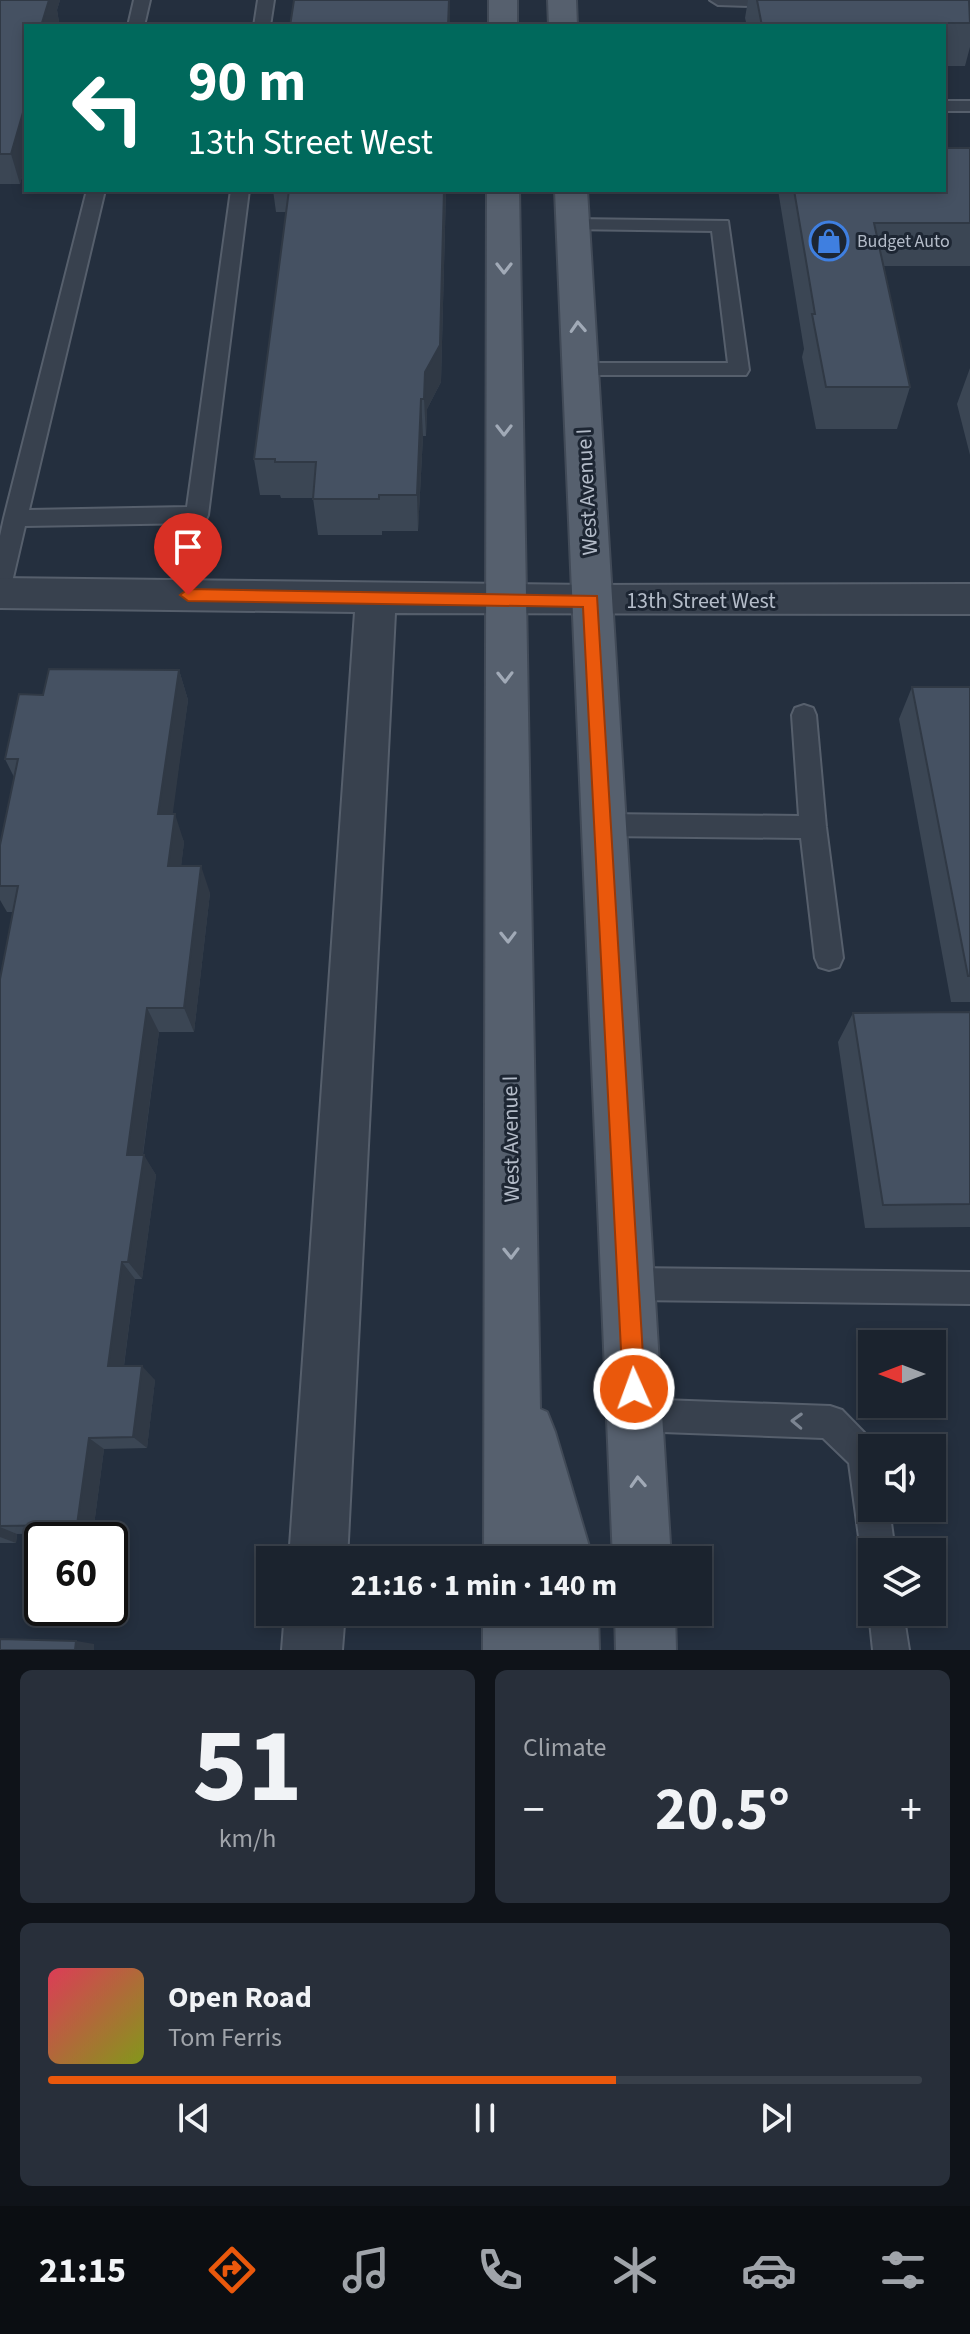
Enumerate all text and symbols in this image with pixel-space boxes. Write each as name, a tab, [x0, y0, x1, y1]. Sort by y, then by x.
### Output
text: 90 m	[188, 43, 306, 122]
icon: left	[56, 56, 160, 160]
text: 13th Street West	[188, 117, 433, 168]
shop icon: Budget Auto	[808, 220, 850, 262]
place label: Budget Auto	[857, 229, 950, 254]
one-way arrow	[495, 262, 513, 275]
one-way arrow	[569, 320, 586, 333]
one-way arrow	[495, 424, 513, 437]
street label: West Avenue I	[568, 428, 606, 556]
pin	[154, 513, 222, 595]
icon: arrive	[166, 525, 210, 569]
street label: 13th Street West	[626, 585, 776, 617]
one-way arrow	[496, 671, 514, 684]
one-way arrow	[499, 931, 516, 944]
street label: West Avenue I	[494, 1075, 528, 1203]
one-way arrow	[502, 1247, 519, 1260]
north arrow	[858, 1330, 946, 1418]
map controls	[858, 1330, 946, 1626]
position arrow	[592, 1347, 676, 1431]
one-way arrow	[790, 1413, 803, 1430]
button: sound	[858, 1434, 946, 1522]
one-way arrow	[630, 1475, 647, 1488]
speed limit sign: 60	[24, 1522, 128, 1626]
button: layers	[858, 1538, 946, 1626]
text: 21:16 · 1 min · 140 m	[351, 1564, 617, 1607]
text: 51	[193, 1694, 302, 1842]
text: Climate	[523, 1729, 607, 1766]
text: 20.5°	[655, 1768, 790, 1853]
text: −	[523, 1779, 545, 1842]
text: +	[900, 1779, 922, 1842]
text: km/h	[219, 1820, 276, 1857]
text: Open Road	[168, 1976, 312, 2019]
text: Tom Ferris	[168, 2019, 282, 2056]
icon: previous	[172, 2096, 216, 2140]
icon: pause	[463, 2096, 507, 2140]
icon: next	[754, 2096, 798, 2140]
icon: directions	[204, 2242, 260, 2298]
icon: music	[338, 2242, 394, 2298]
icon: phone	[472, 2242, 528, 2298]
icon: climate	[607, 2242, 663, 2298]
icon: car	[741, 2242, 797, 2298]
icon: filters	[875, 2242, 931, 2298]
text: 21:15	[39, 2245, 126, 2296]

